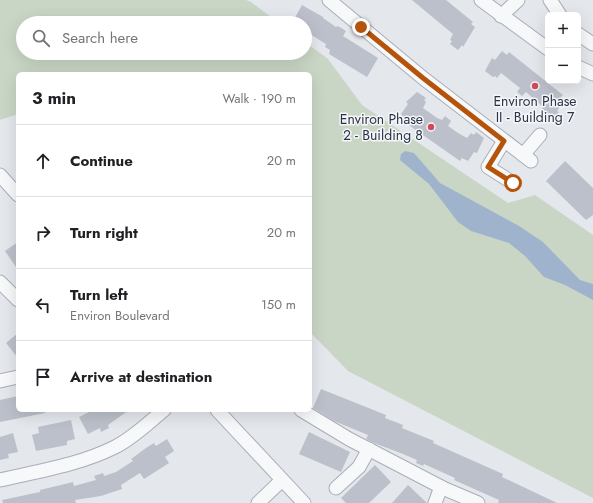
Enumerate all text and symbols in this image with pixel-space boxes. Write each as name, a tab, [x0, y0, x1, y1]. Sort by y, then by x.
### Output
map controls	[545, 12, 581, 84]
button: +	[545, 12, 581, 48]
search box	[16, 16, 312, 60]
route end	[352, 18, 370, 36]
icon: search	[30, 27, 52, 49]
text: Search here	[62, 27, 138, 49]
button: −	[545, 48, 581, 84]
marker: Environ Phase II - Building 7	[530, 81, 540, 91]
text: 3 min	[32, 86, 76, 110]
text: Walk · 190 m	[223, 89, 296, 108]
place label: Environ Phase II - Building 7	[493, 91, 577, 127]
place label: Environ Phase 2 - Building 8	[340, 109, 423, 145]
marker: Environ Phase 2 - Building 8	[426, 122, 436, 132]
icon: ahead	[32, 150, 54, 172]
text: Continue	[70, 150, 133, 172]
text: 20 m	[267, 151, 296, 170]
route start	[504, 174, 522, 192]
icon: right	[32, 222, 54, 244]
text: Turn right	[70, 222, 138, 244]
text: 20 m	[267, 223, 296, 242]
text: Turn left	[70, 284, 128, 306]
icon: left	[32, 294, 54, 316]
text: 150 m	[261, 295, 296, 314]
text: Environ Boulevard	[70, 306, 170, 325]
icon: arrive	[32, 366, 54, 388]
text: Arrive at destination	[70, 366, 212, 388]

